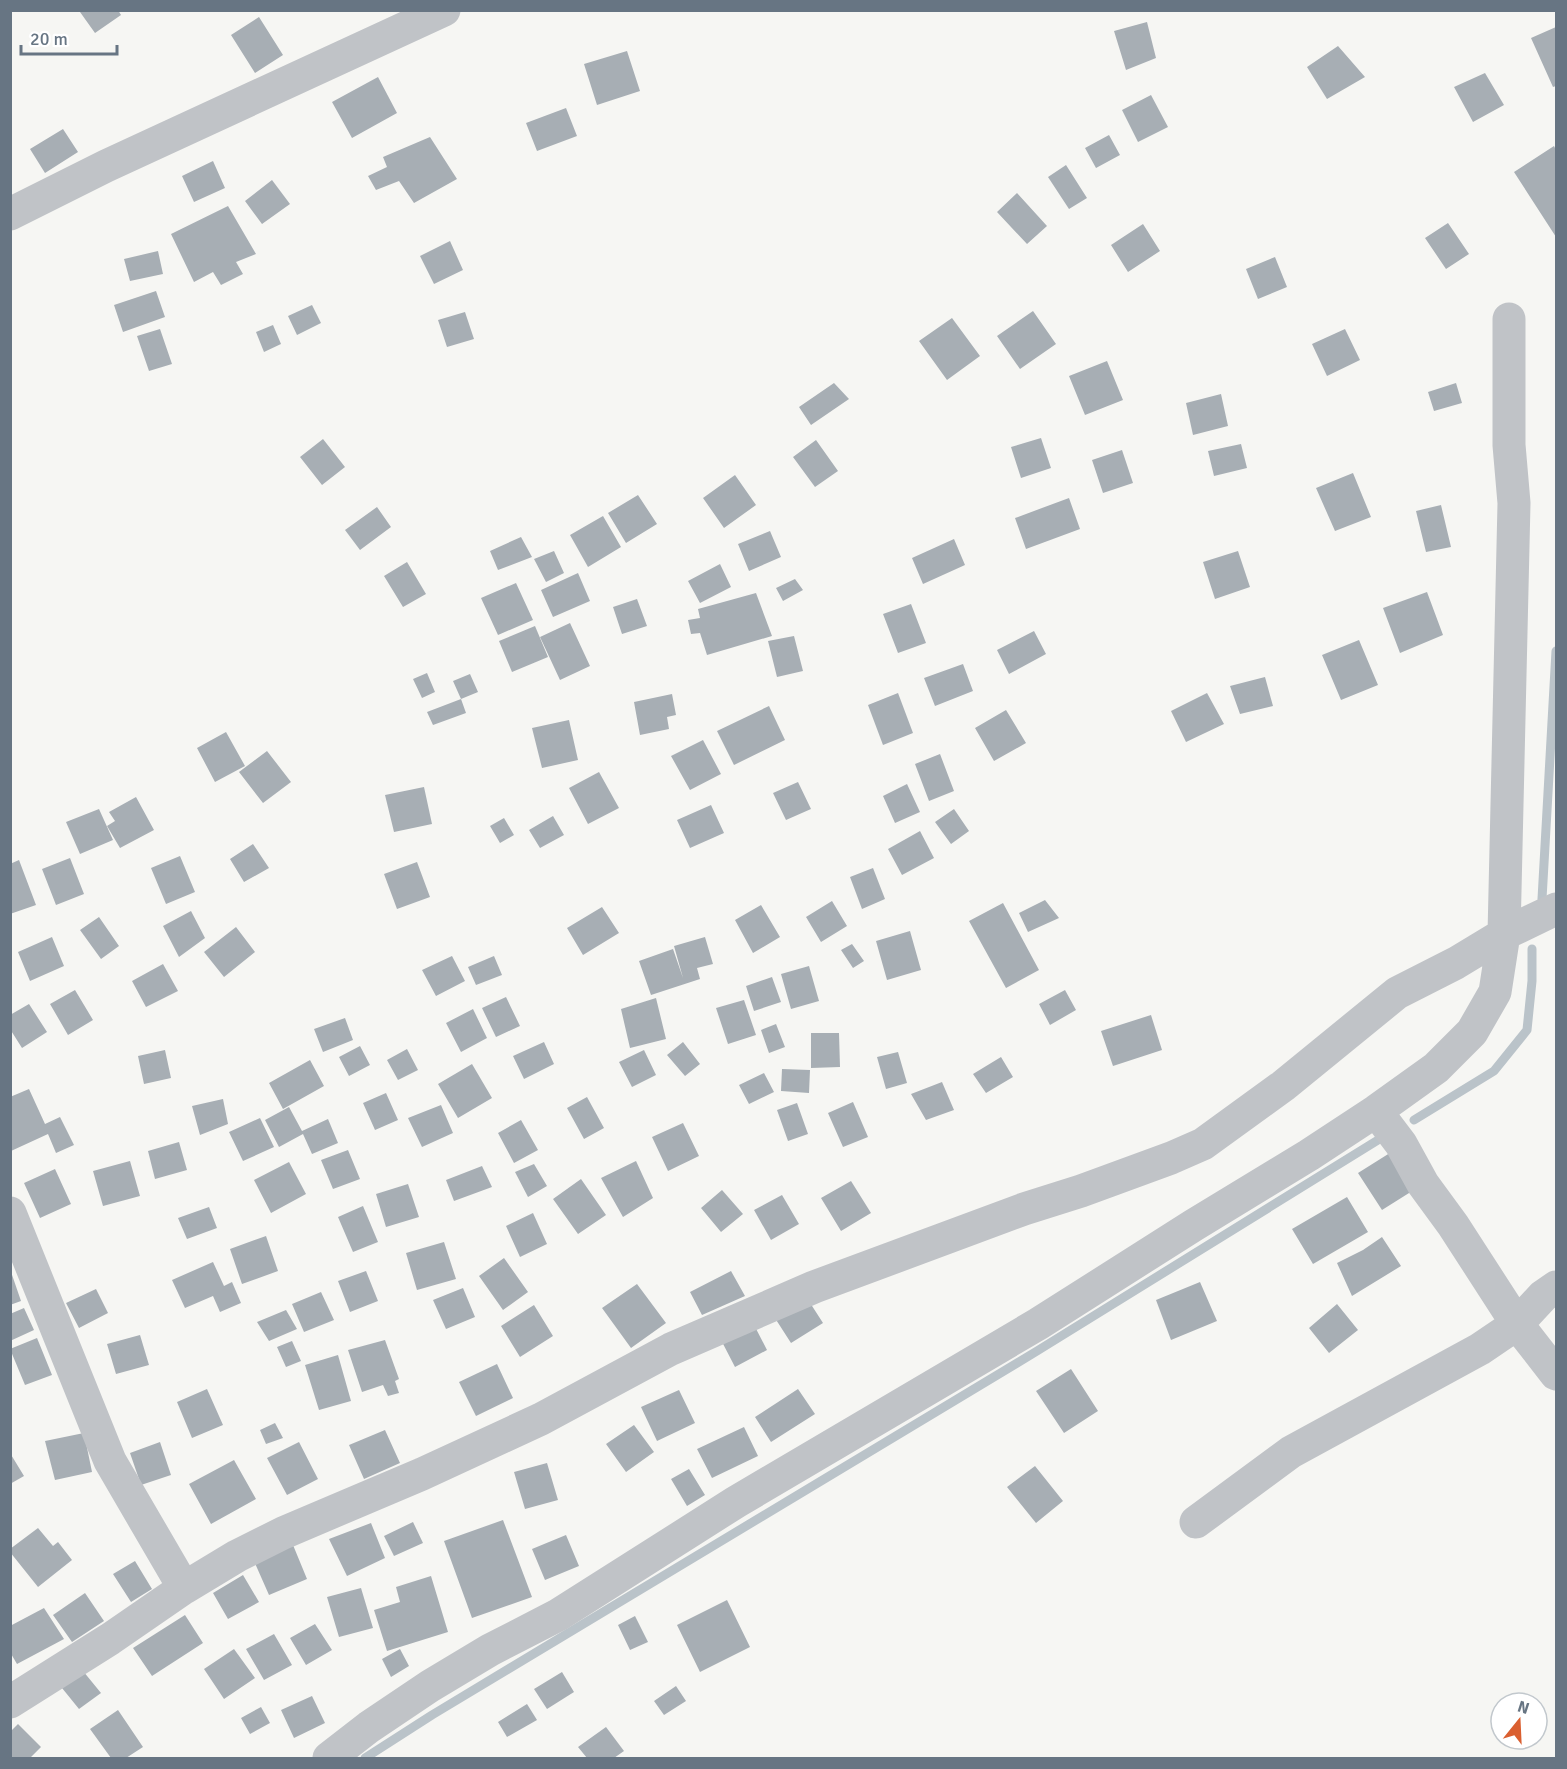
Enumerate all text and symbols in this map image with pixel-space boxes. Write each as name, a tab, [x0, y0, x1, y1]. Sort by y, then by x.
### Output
scale bar	[21, 18, 117, 56]
text: 20 m	[30, 28, 68, 50]
north arrow	[1489, 1691, 1549, 1751]
text: N	[1515, 1696, 1532, 1719]

